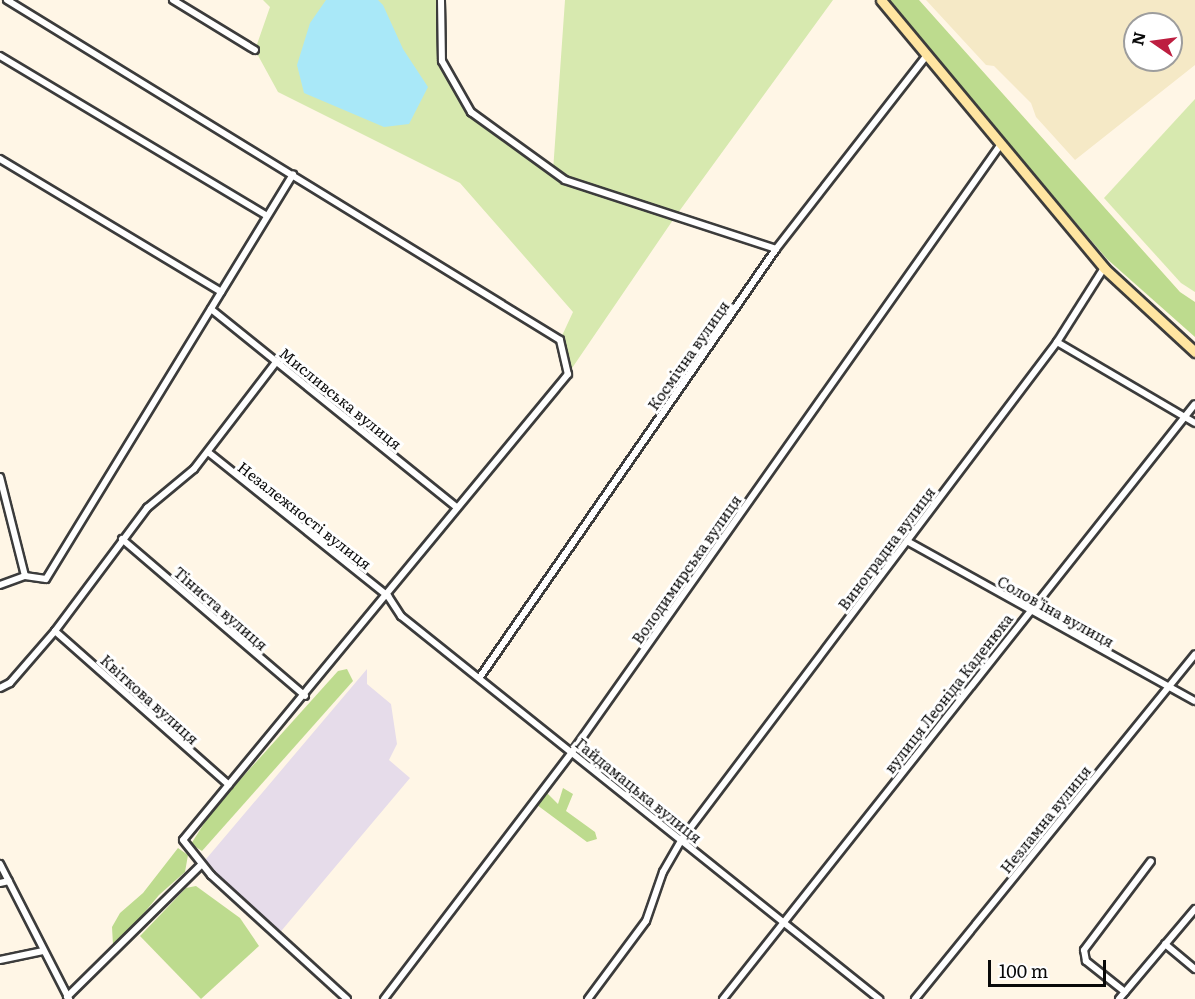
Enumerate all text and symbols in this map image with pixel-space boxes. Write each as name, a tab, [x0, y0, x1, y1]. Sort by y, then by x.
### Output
north arrow	[1123, 12, 1183, 72]
text: N	[1124, 29, 1151, 48]
street label: Космічна вулиця	[644, 297, 732, 413]
street label: Мисливська вулиця	[276, 343, 406, 453]
street label: Незалежності вулиця	[235, 457, 375, 573]
street label: Виноградна вулиця	[834, 483, 938, 613]
street label: Володимирська вулиця	[628, 491, 744, 647]
street label: Тіниста вулиця	[170, 562, 272, 654]
street label: Солов'їна вулиця	[995, 572, 1117, 650]
street label: вулиця Леоніда Каденюка	[880, 610, 1016, 776]
street label: Квіткова вулиця	[97, 650, 203, 748]
street label: Гайдамацька вулиця	[572, 734, 706, 846]
street label: Незламна вулиця	[996, 762, 1094, 876]
scale bar	[991, 948, 1110, 986]
text: 100 m	[999, 957, 1048, 984]

